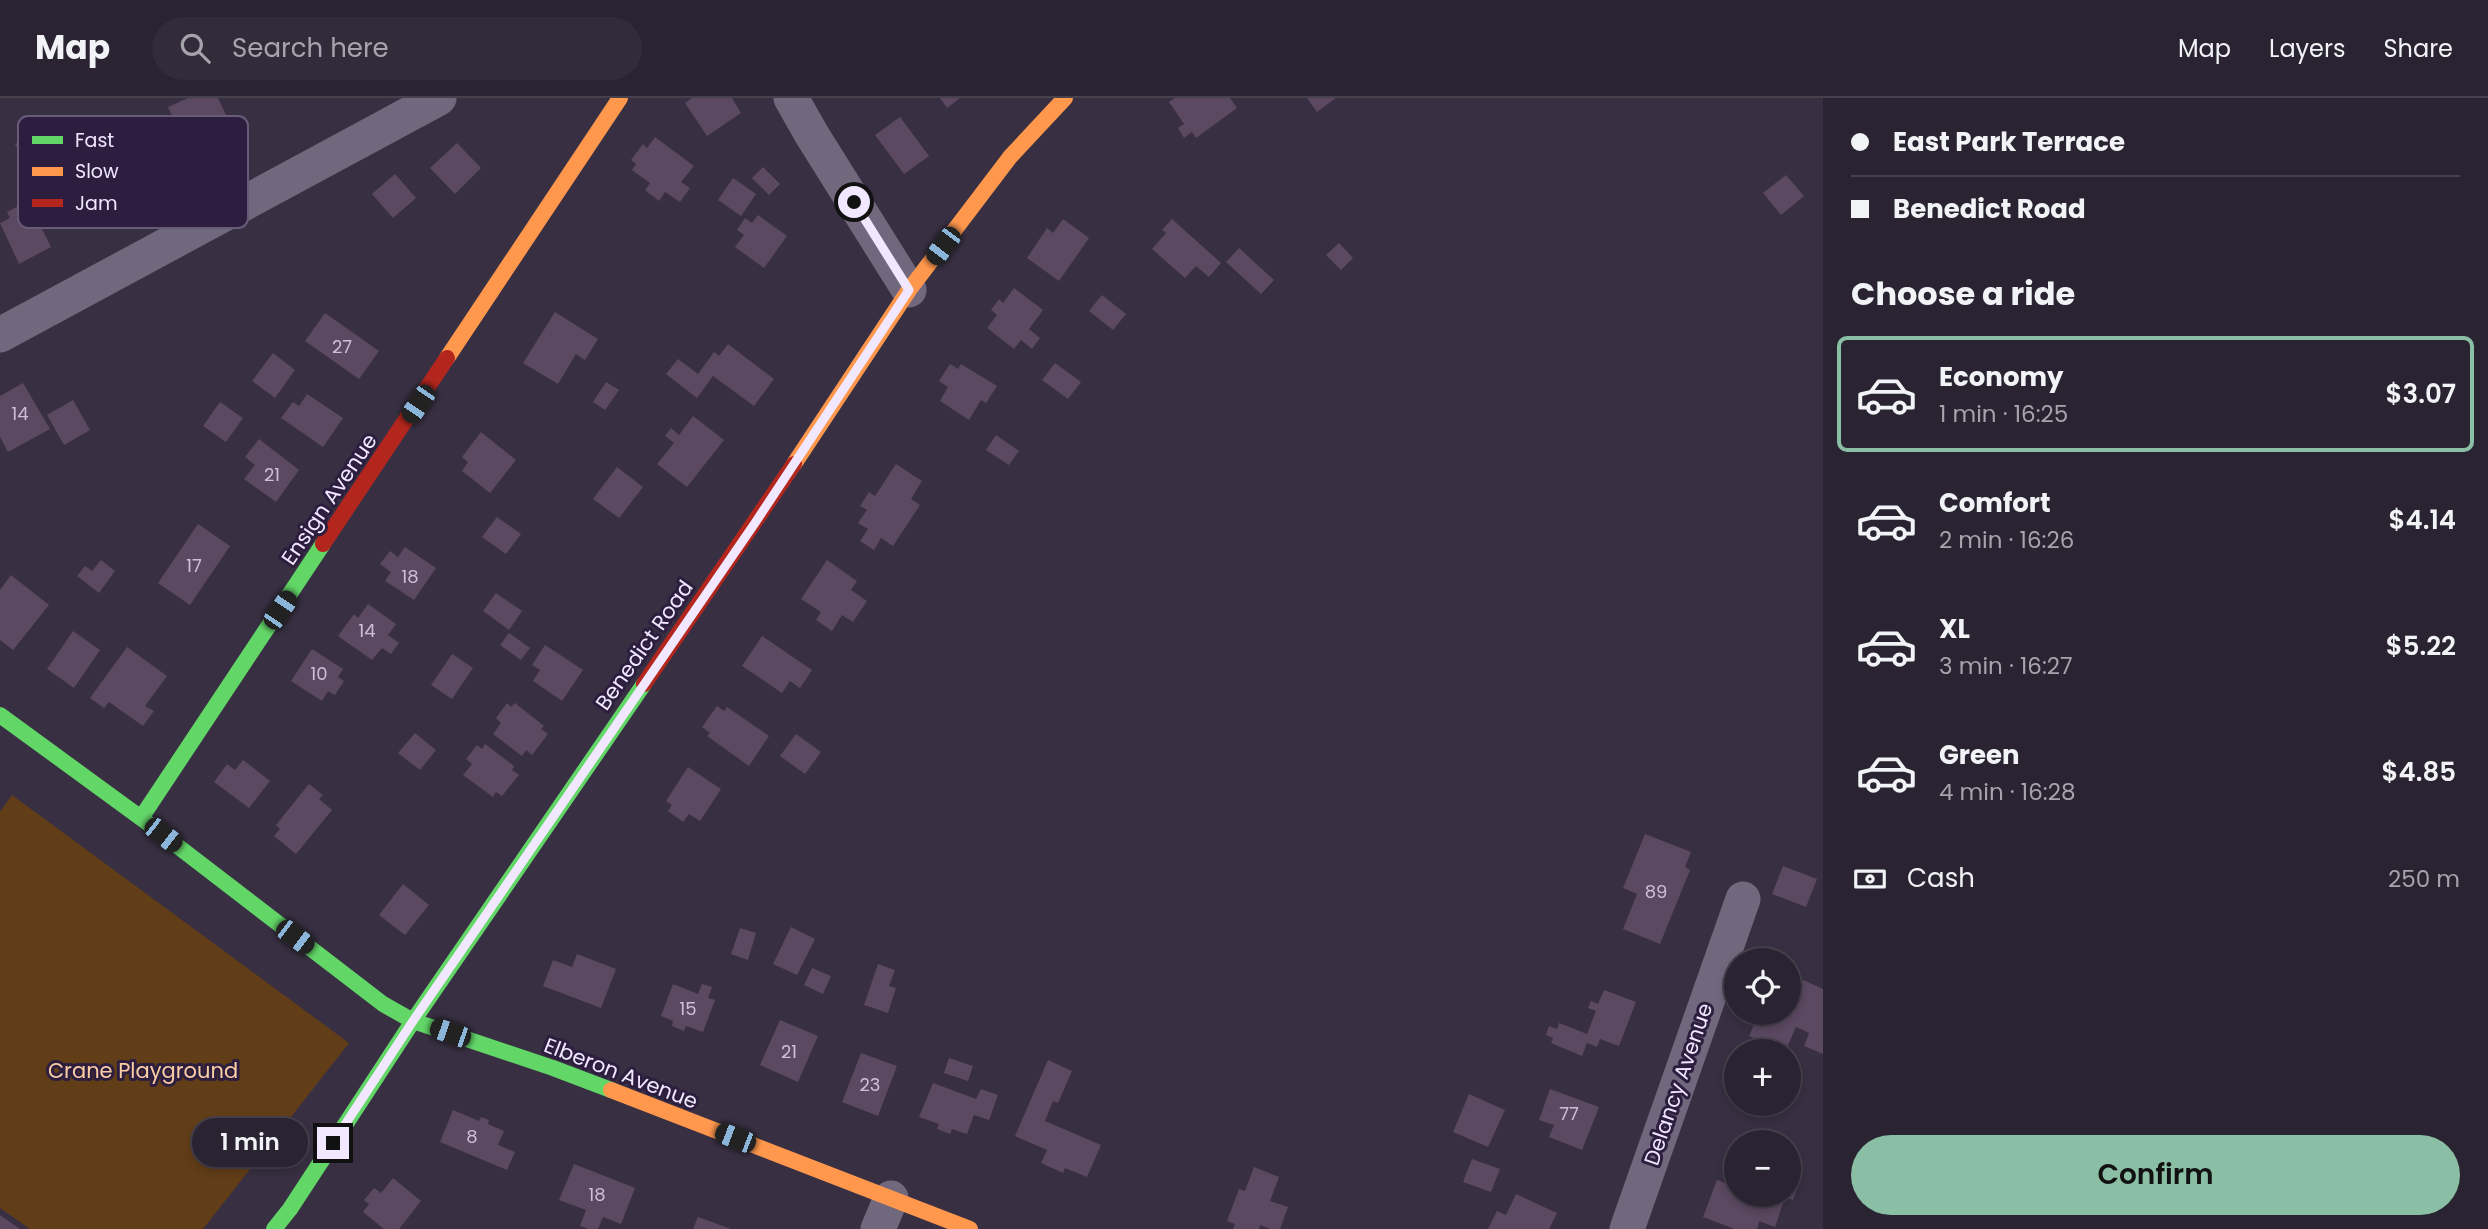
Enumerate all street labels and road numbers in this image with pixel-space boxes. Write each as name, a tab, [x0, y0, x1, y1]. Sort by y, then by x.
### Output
street label: Ensign Avenue	[274, 428, 384, 570]
street label: Benedict Road	[588, 574, 700, 716]
street label: Delancy Avenue	[1637, 999, 1719, 1169]
street label: Elberon Avenue	[540, 1030, 702, 1116]

